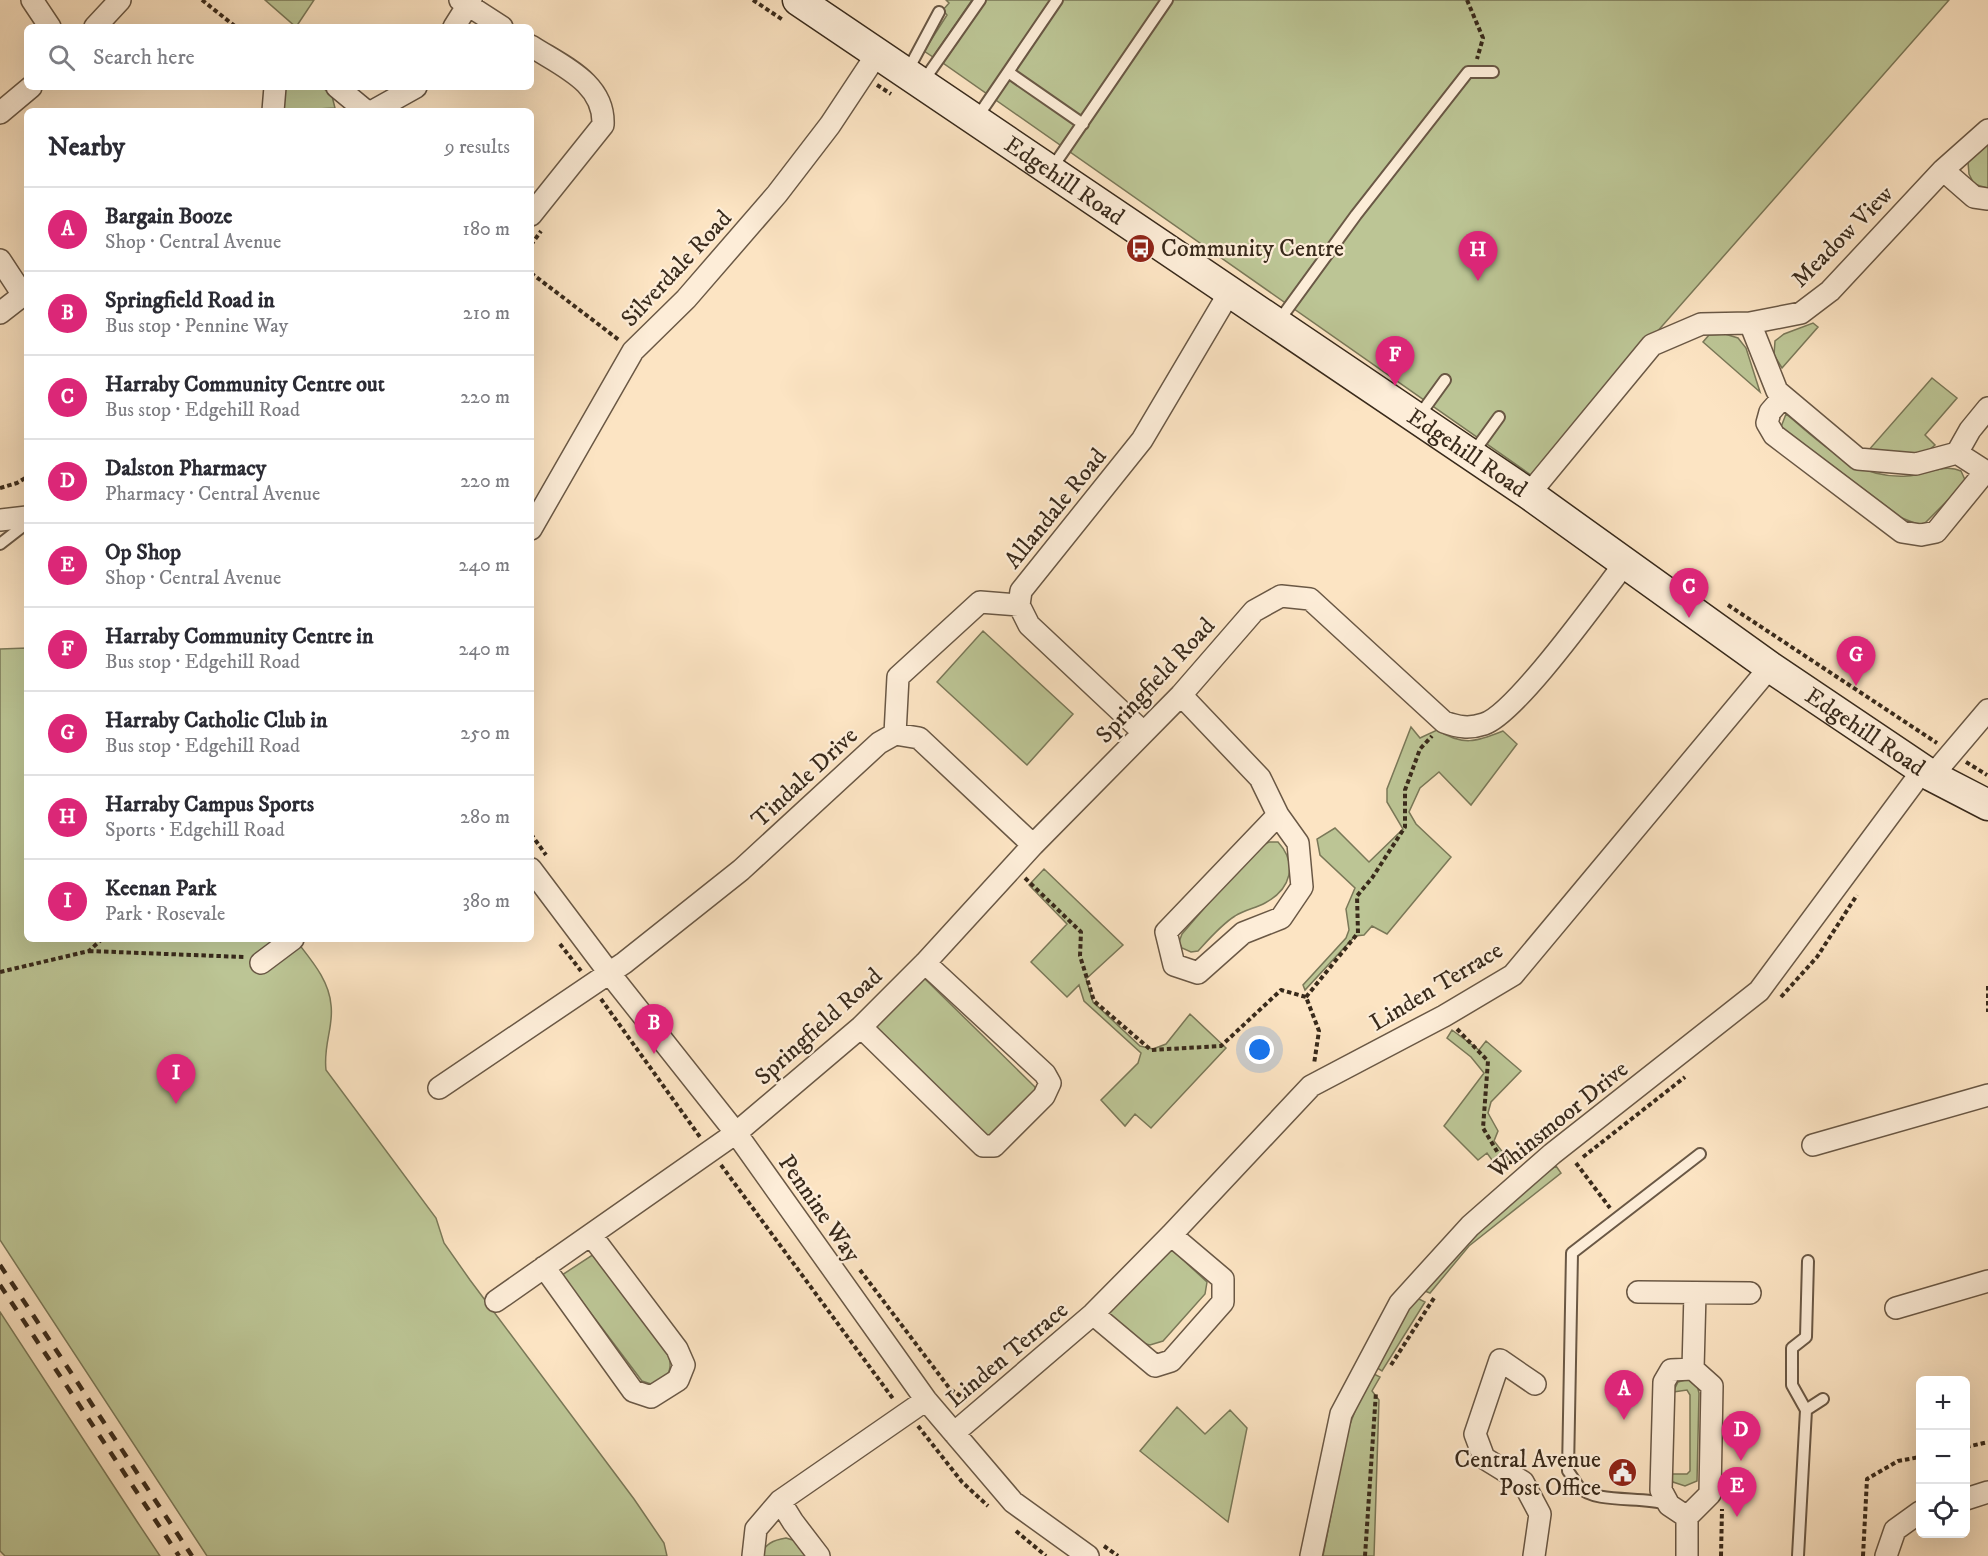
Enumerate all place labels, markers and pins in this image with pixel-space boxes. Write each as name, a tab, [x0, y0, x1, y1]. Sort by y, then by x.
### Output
bus stop icon: Community Centre	[1124, 232, 1156, 264]
pin: H	[1458, 232, 1498, 281]
place label: Community Centre	[1161, 234, 1344, 264]
pin: F	[1376, 336, 1414, 386]
pin: C	[1670, 568, 1708, 618]
pin: G	[1836, 636, 1876, 686]
pin: B	[634, 1004, 674, 1054]
pin: I	[156, 1054, 195, 1104]
pin: A	[1604, 1370, 1644, 1420]
pin: D	[1722, 1412, 1760, 1461]
place label: Central Avenue Post Office	[1454, 1445, 1601, 1503]
public building icon: Central Avenue Post Office	[1606, 1457, 1638, 1489]
pin: E	[1718, 1468, 1756, 1517]

